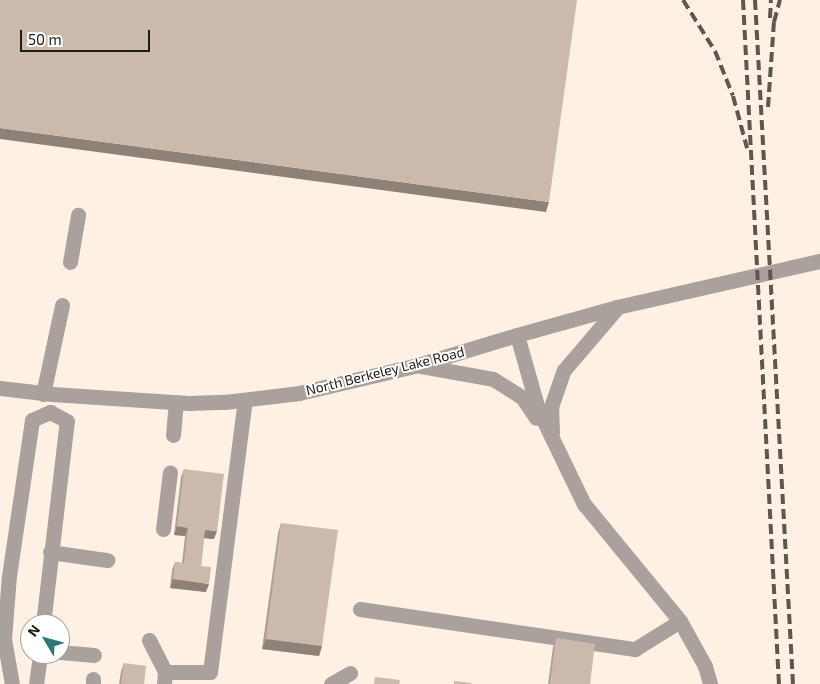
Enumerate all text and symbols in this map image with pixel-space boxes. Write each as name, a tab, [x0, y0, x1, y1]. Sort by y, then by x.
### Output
scale bar	[22, 20, 152, 52]
text: 50 m	[28, 30, 62, 48]
street label: North Berkeley Lake Road	[304, 343, 466, 399]
north arrow	[20, 614, 70, 664]
text: N	[24, 621, 43, 639]

